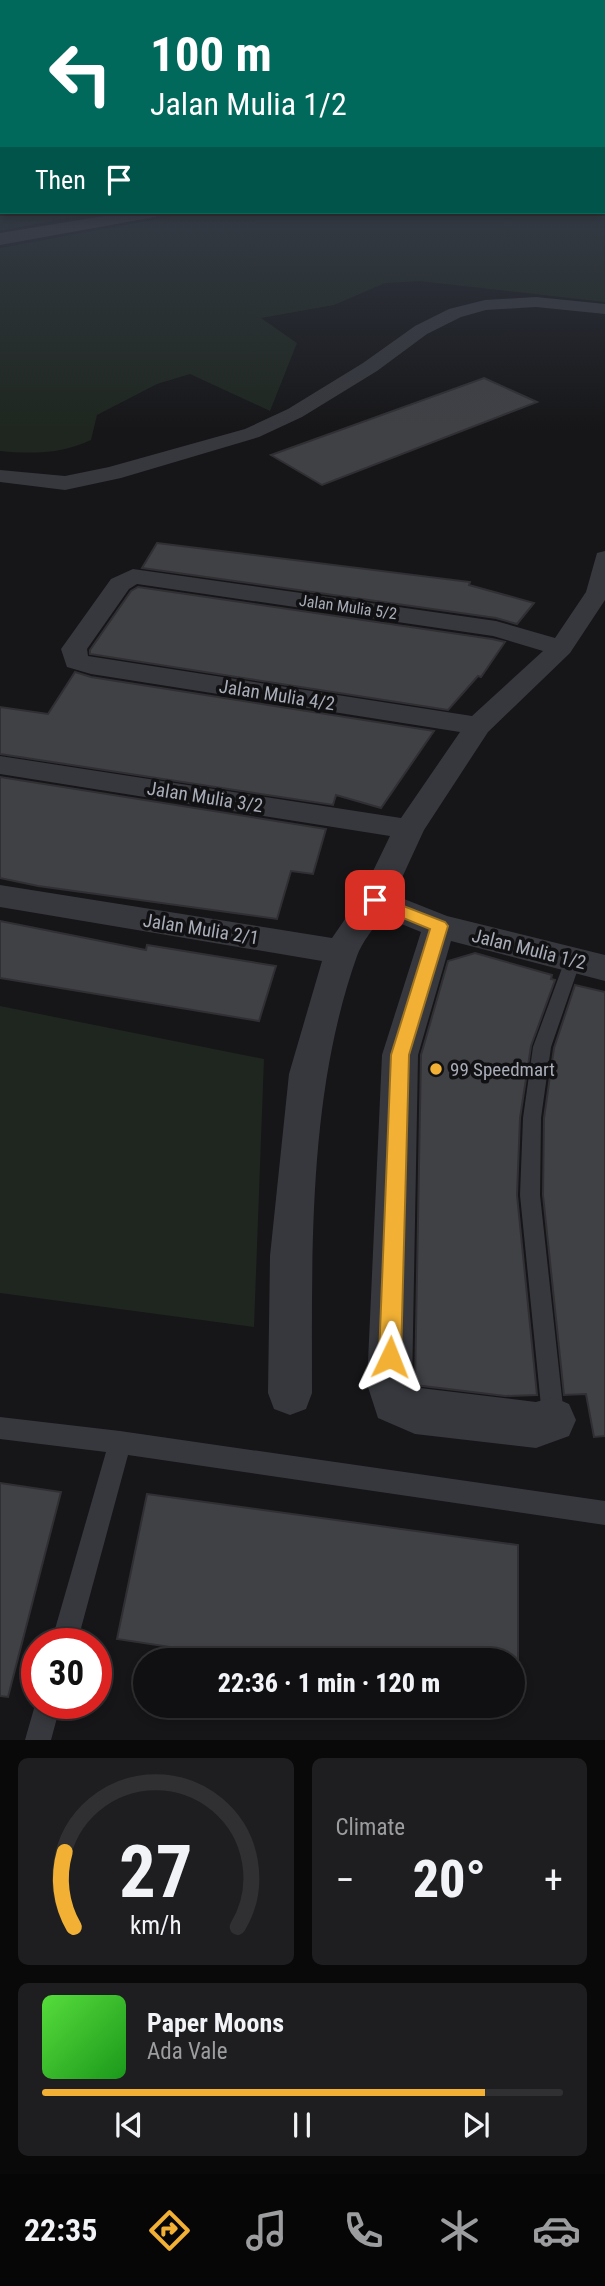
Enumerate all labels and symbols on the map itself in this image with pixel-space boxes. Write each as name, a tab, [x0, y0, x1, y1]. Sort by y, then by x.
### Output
street label: Jalan Mulia 5/2	[298, 591, 398, 623]
street label: Jalan Mulia 4/2	[217, 675, 337, 715]
street label: Jalan Mulia 3/2	[145, 777, 265, 817]
pin	[345, 870, 405, 930]
street label: Jalan Mulia 2/1	[141, 909, 261, 949]
street label: Jalan Mulia 1/2	[470, 924, 588, 974]
place label: 99 Speedmart	[450, 1058, 555, 1081]
marker: 99 Speedmart	[428, 1061, 444, 1077]
position arrow	[353, 1320, 427, 1394]
speed limit sign: 30	[21, 1628, 112, 1719]

